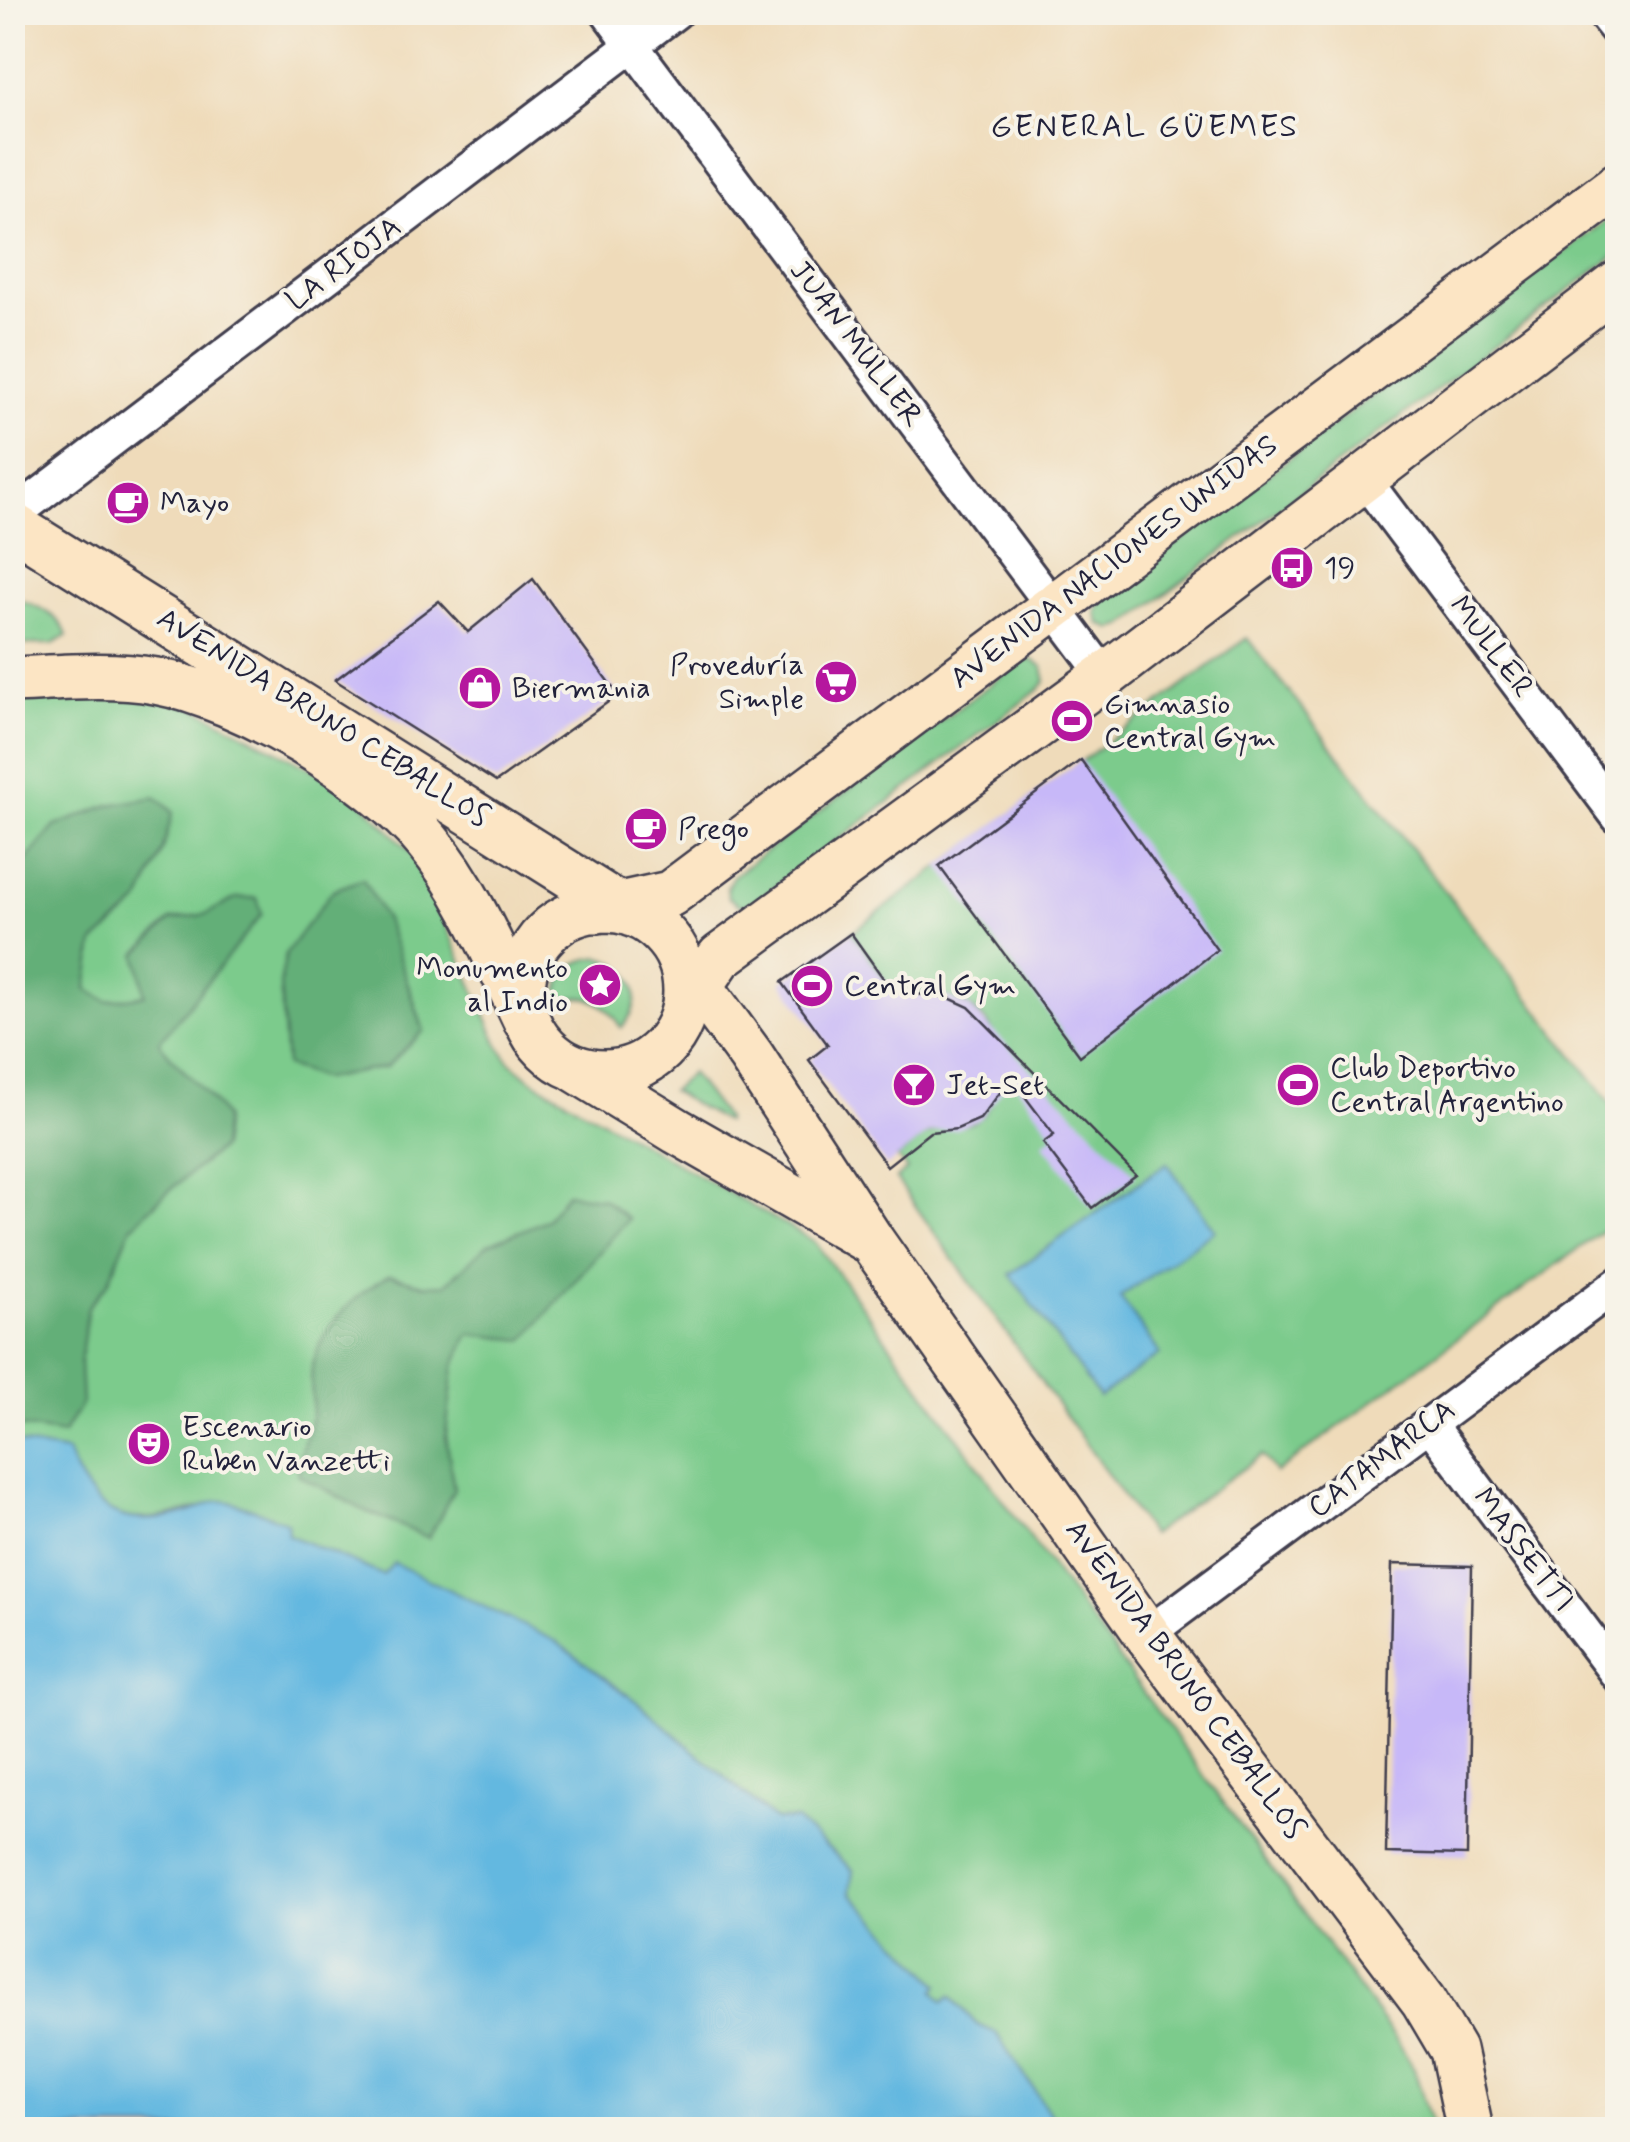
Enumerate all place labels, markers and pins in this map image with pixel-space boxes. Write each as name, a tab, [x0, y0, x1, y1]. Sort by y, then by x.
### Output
cafe icon: Mayo	[105, 480, 151, 526]
place label: Mayo	[160, 484, 229, 523]
bus stop icon: 19	[1269, 545, 1315, 591]
place label: 19	[1324, 549, 1355, 588]
place label: Proveduría Simple	[670, 646, 804, 719]
supermarket icon: Proveduría Simple	[813, 659, 859, 705]
shop icon: Biermania	[457, 665, 503, 711]
place label: Biermania	[512, 669, 651, 708]
place label: Gimnasio Central Gym	[1104, 685, 1276, 758]
sports icon: Gimnasio Central Gym	[1049, 698, 1095, 744]
cafe icon: Prego	[623, 806, 669, 852]
place label: Prego	[678, 810, 749, 851]
place label: Monumento al Indio	[416, 949, 568, 1022]
place icon: Monumento al Indio	[577, 962, 623, 1008]
sports icon: Central Gym	[789, 963, 835, 1009]
place label: Central Gym	[844, 967, 1016, 1006]
place label: Club Deportivo Central Argentino	[1330, 1049, 1564, 1122]
bar icon: Jet-Set	[891, 1062, 937, 1108]
sports icon: Club Deportivo Central Argentino	[1275, 1062, 1321, 1108]
place label: Jet-Set	[946, 1066, 1044, 1105]
place label: Escenario Ruben Vanzetti	[182, 1408, 390, 1481]
theatre icon: Escenario Ruben Vanzetti	[126, 1421, 172, 1467]

